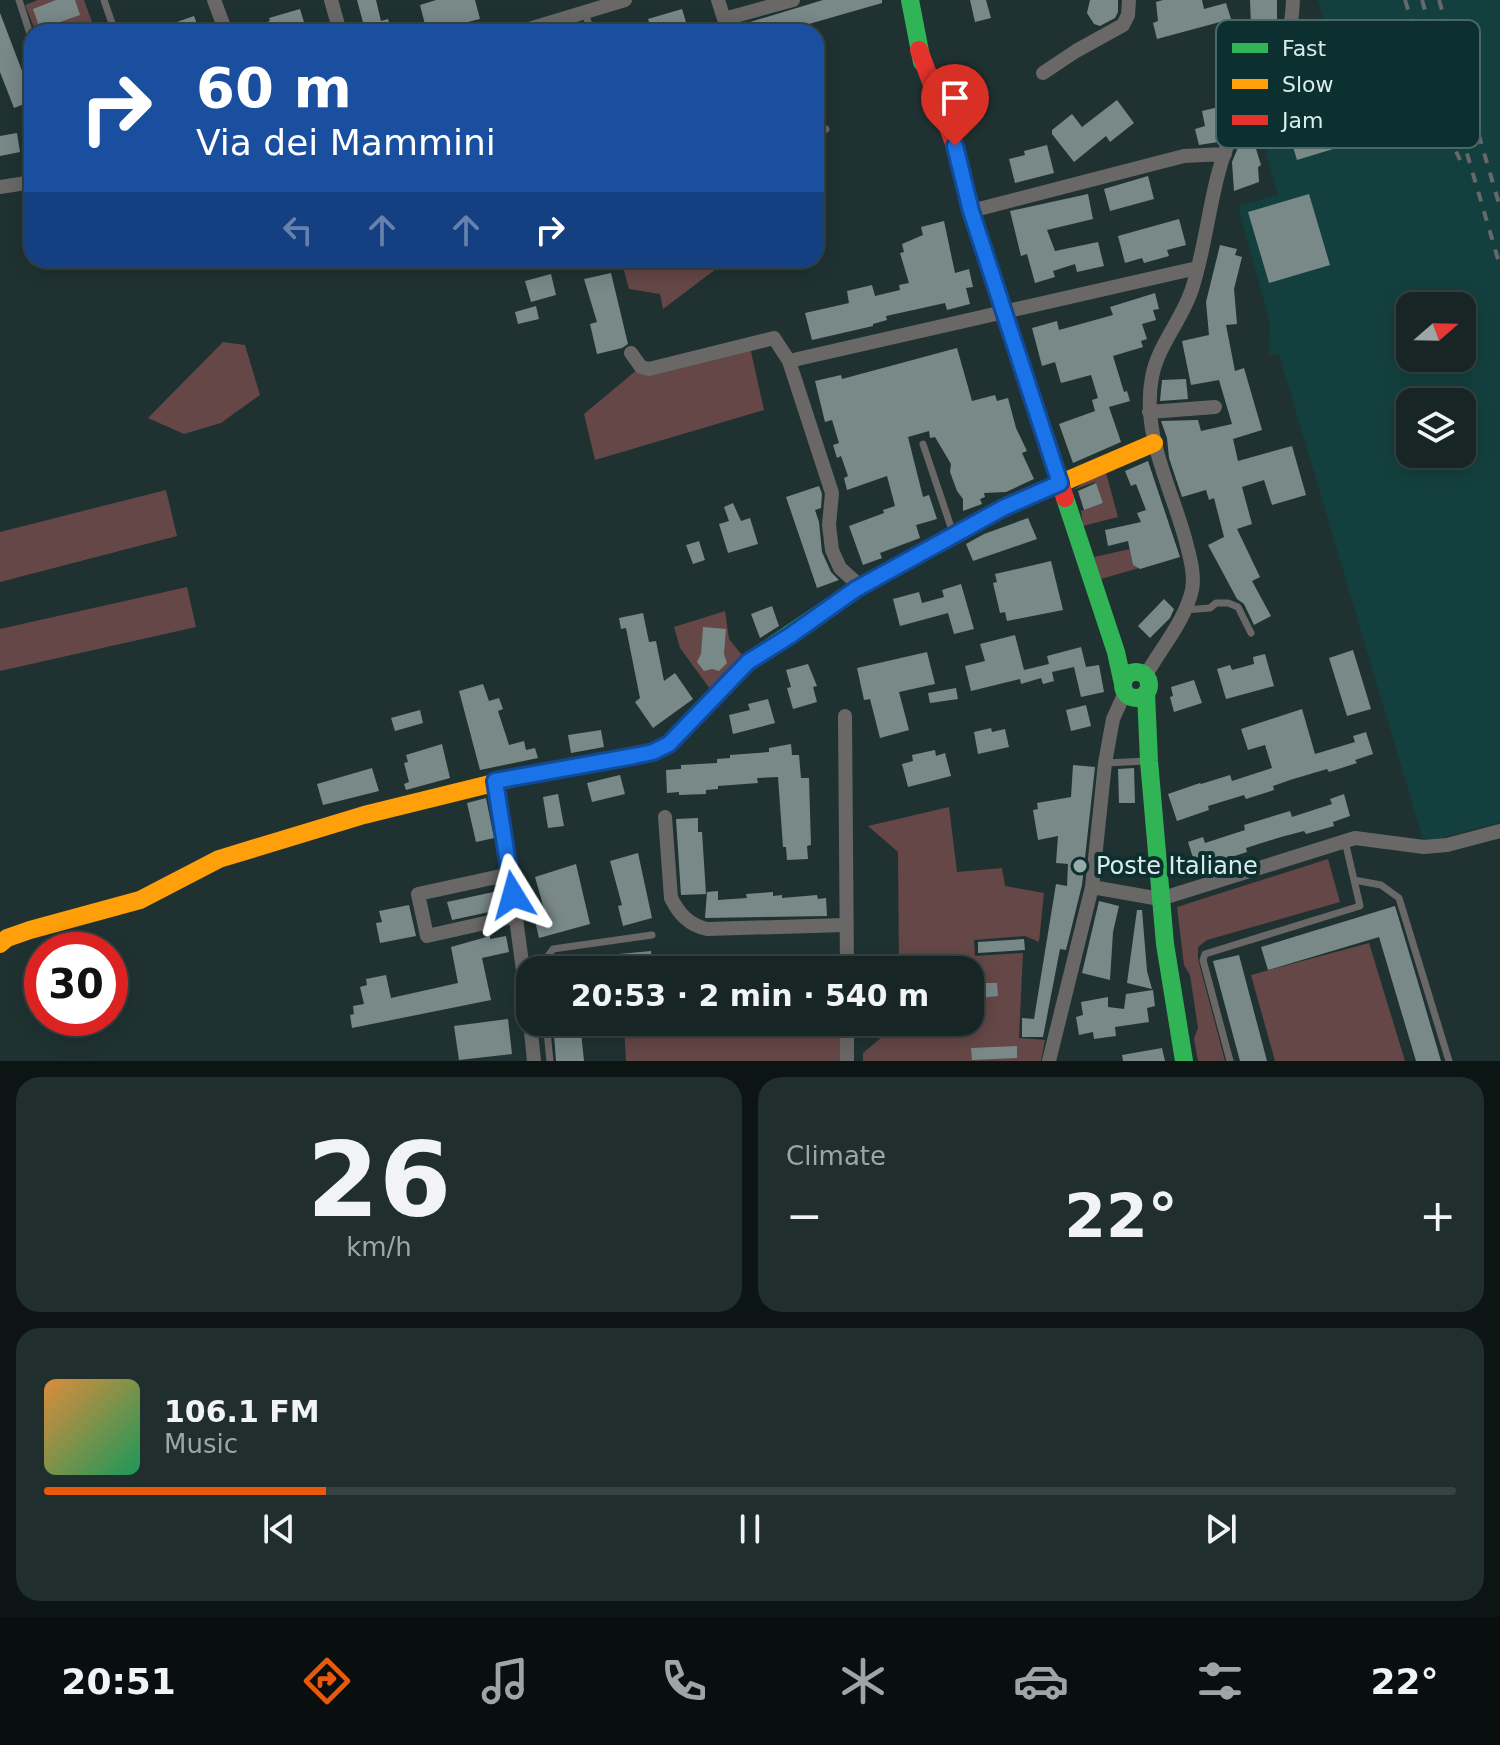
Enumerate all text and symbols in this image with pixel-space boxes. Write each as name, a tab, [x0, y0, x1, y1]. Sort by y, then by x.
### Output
legend	[1216, 20, 1480, 148]
text: Fast	[1282, 36, 1327, 61]
text: 60 m	[196, 55, 352, 120]
icon: right	[64, 56, 168, 160]
pin	[921, 64, 989, 146]
text: Slow	[1282, 72, 1334, 97]
icon: arrive	[933, 76, 977, 120]
text: Jam	[1280, 108, 1323, 133]
text: Via dei Mammini	[196, 122, 496, 163]
icon: left	[276, 208, 320, 252]
icon: ahead	[360, 208, 404, 252]
icon: ahead	[444, 208, 488, 252]
icon: right	[528, 208, 572, 252]
north arrow	[1396, 292, 1476, 372]
map controls	[1396, 292, 1476, 468]
button: layers	[1396, 388, 1476, 468]
place label: Poste Italiane	[1096, 852, 1258, 880]
position arrow	[471, 853, 555, 937]
marker: Poste Italiane	[1071, 857, 1089, 875]
speed limit sign: 30	[24, 932, 128, 1036]
text: 20:53 · 2 min · 540 m	[571, 978, 929, 1013]
text: 26	[307, 1119, 451, 1241]
text: Climate	[786, 1141, 886, 1171]
text: 22°	[1064, 1181, 1178, 1251]
text: −	[786, 1190, 823, 1241]
text: +	[1419, 1190, 1456, 1241]
text: km/h	[346, 1232, 412, 1262]
text: 106.1 FM	[164, 1394, 320, 1429]
text: Music	[164, 1429, 238, 1459]
icon: previous	[257, 1507, 301, 1551]
icon: pause	[728, 1507, 772, 1551]
icon: next	[1199, 1507, 1243, 1551]
icon: directions	[299, 1653, 355, 1709]
icon: music	[477, 1653, 533, 1709]
icon: phone	[656, 1653, 712, 1709]
icon: climate	[835, 1653, 891, 1709]
icon: car	[1013, 1653, 1069, 1709]
icon: filters	[1192, 1653, 1248, 1709]
text: 20:51	[61, 1661, 176, 1702]
text: 22°	[1371, 1661, 1439, 1702]

